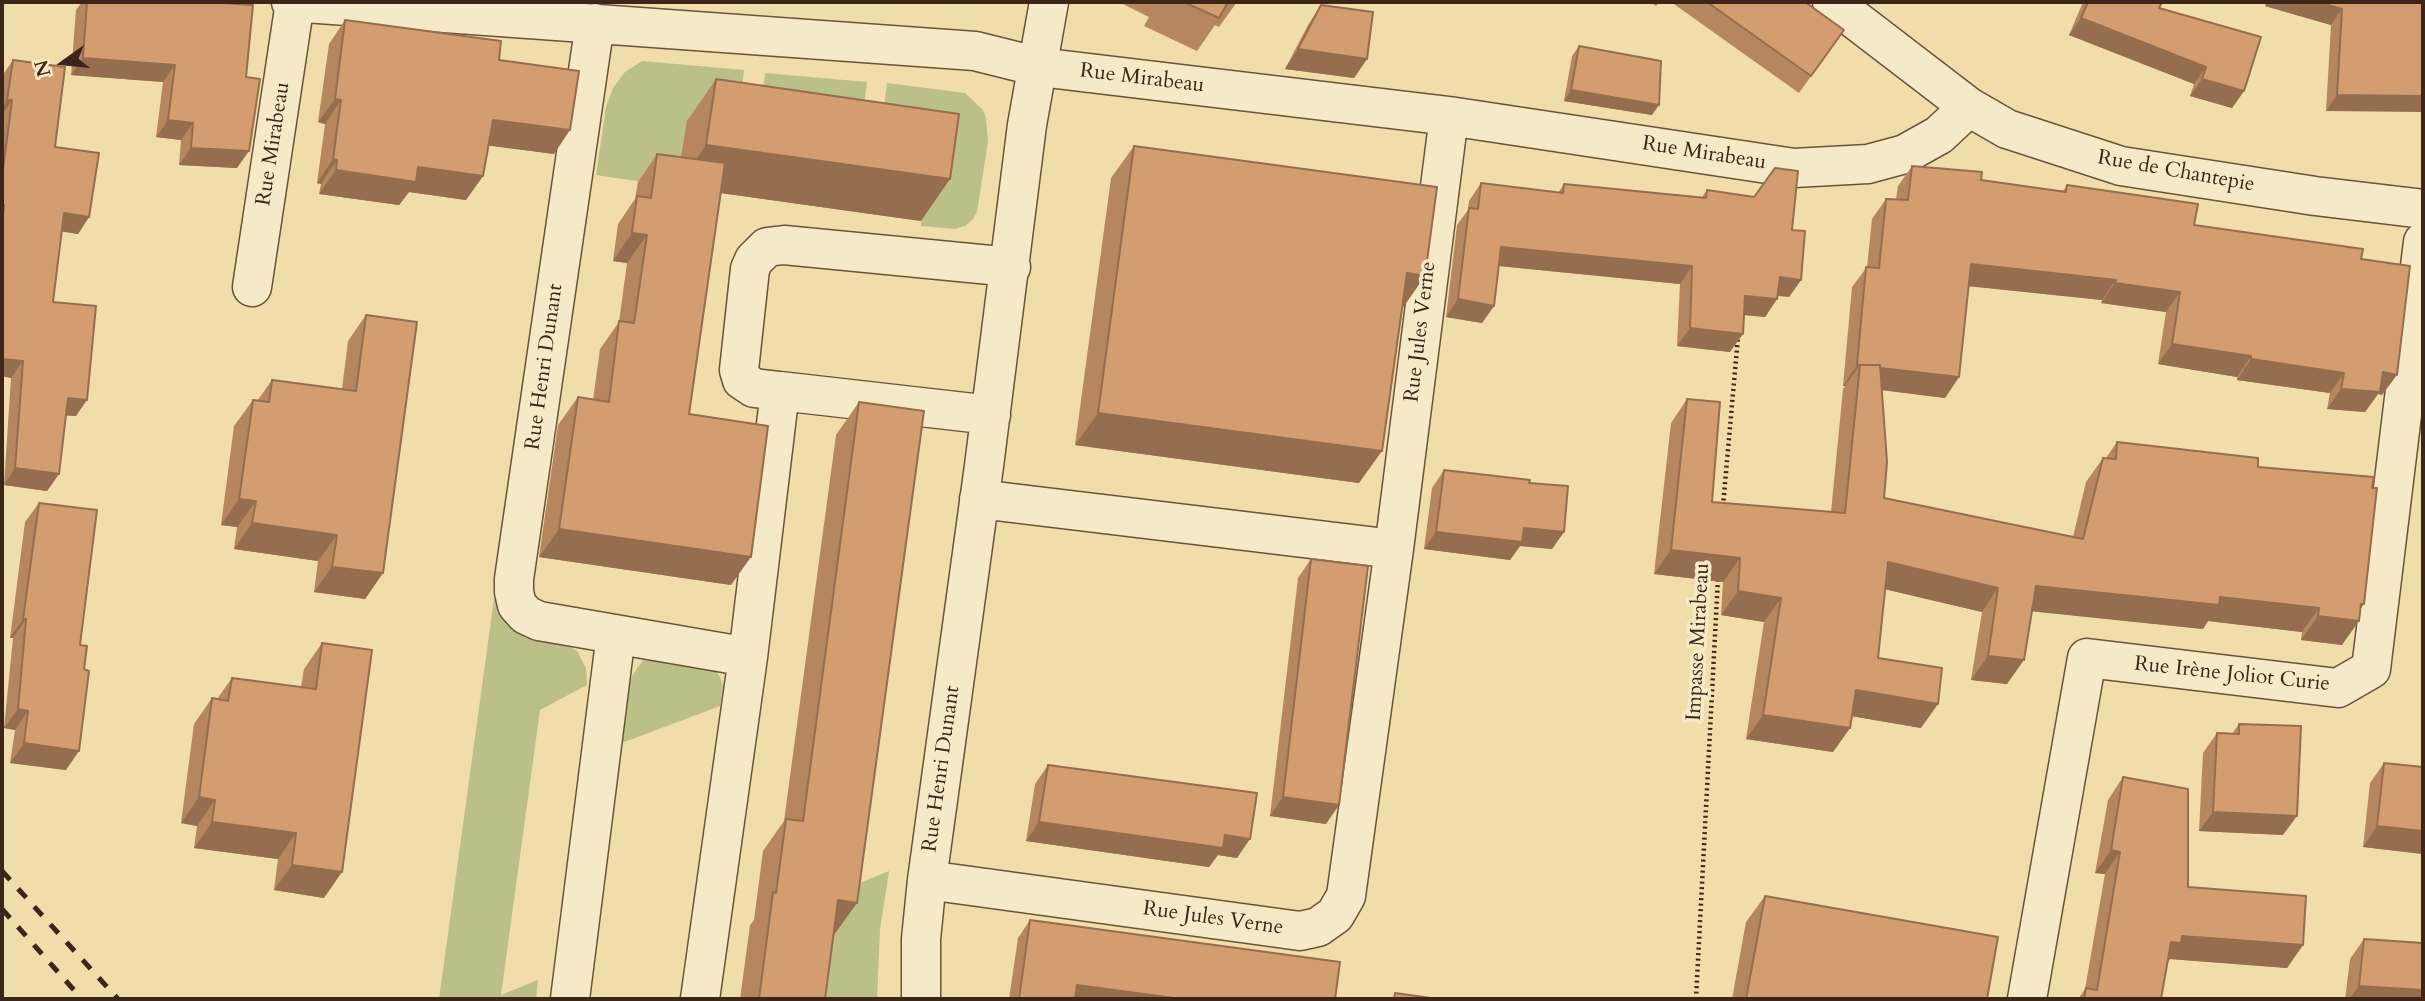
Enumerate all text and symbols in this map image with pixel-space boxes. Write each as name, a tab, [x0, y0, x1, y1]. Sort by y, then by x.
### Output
north arrow	[28, 28, 98, 98]
text: N	[28, 57, 57, 80]
street label: Rue Mirabeau	[1078, 59, 1206, 99]
street label: Rue Mirabeau	[252, 80, 296, 208]
street label: Rue Mirabeau	[1640, 132, 1768, 176]
street label: Rue de Chantepie	[2096, 146, 2256, 198]
street label: Rue Jules Verne	[1400, 260, 1442, 404]
street label: Rue Henri Dunant	[521, 282, 569, 452]
street label: Impasse Mirabeau	[1682, 562, 1716, 722]
street label: Rue Irène Joliot Curie	[2133, 652, 2331, 698]
street label: Rue Henri Dunant	[918, 684, 966, 854]
street label: Rue Jules Verne	[1141, 897, 1285, 941]

